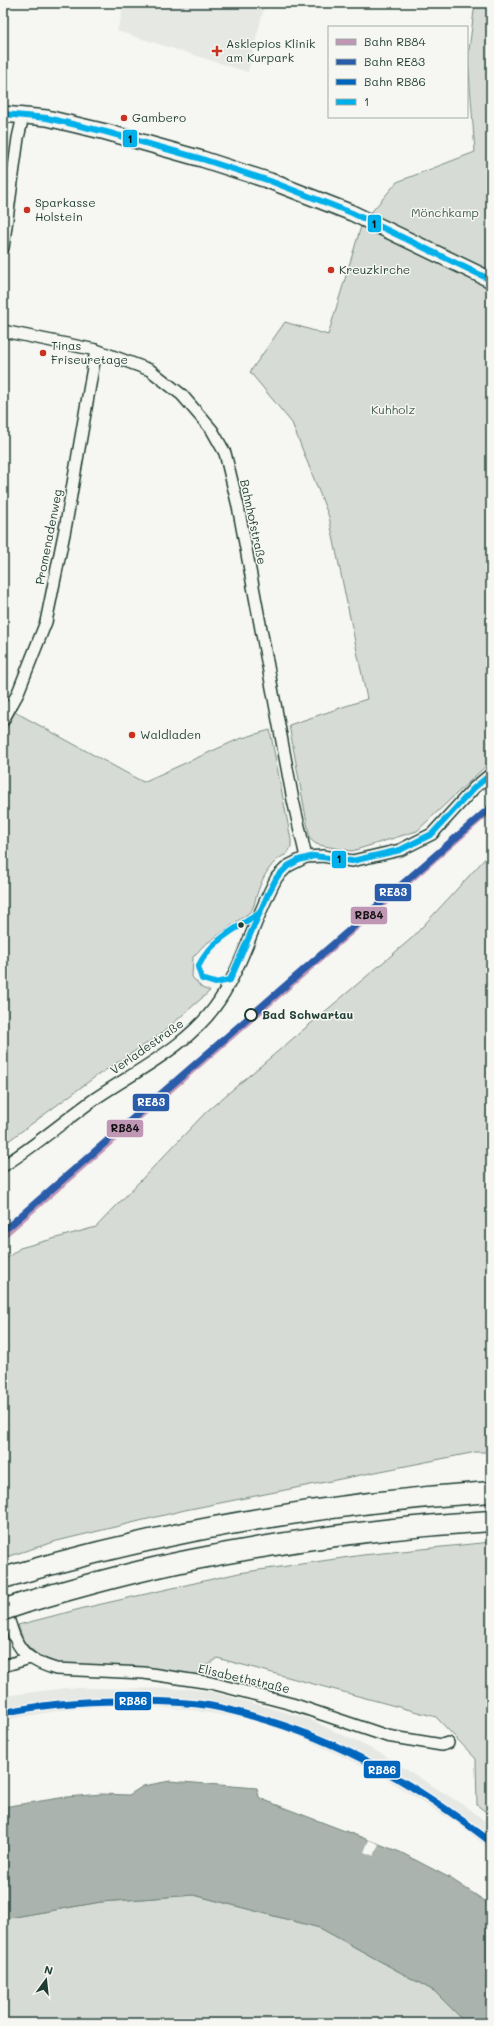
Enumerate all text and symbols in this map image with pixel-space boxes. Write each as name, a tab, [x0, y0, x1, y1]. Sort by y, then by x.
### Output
legend	[328, 26, 468, 118]
text: Bahn RB84	[364, 33, 426, 49]
place label: Asklepios Klinik am Kurpark	[226, 35, 315, 65]
marker: Asklepios Klinik am Kurpark	[211, 45, 223, 57]
text: Bahn RE83	[364, 53, 425, 69]
text: Bahn RB86	[364, 73, 426, 89]
text: 1	[364, 93, 369, 109]
place label: Gambero	[132, 109, 186, 125]
marker: Gambero	[119, 113, 129, 123]
line badge: 1	[122, 129, 138, 148]
text: 1	[128, 131, 132, 146]
place label: Sparkasse Holstein	[35, 194, 96, 224]
park label: Mönchkamp	[411, 204, 479, 220]
marker: Sparkasse Holstein	[22, 205, 32, 215]
line badge: 1	[367, 214, 382, 233]
text: 1	[372, 216, 376, 231]
place label: Kreuzkirche	[339, 261, 410, 277]
marker: Kreuzkirche	[326, 265, 336, 275]
place label: Tinas Friseuretage	[51, 337, 128, 367]
marker: Tinas Friseuretage	[38, 348, 48, 358]
park label: Kuhholz	[371, 401, 415, 417]
street label: Bahnhofstraße	[237, 478, 271, 566]
street label: Promenadenweg	[31, 488, 65, 586]
place label: Waldladen	[140, 726, 201, 742]
marker: Waldladen	[127, 730, 137, 740]
line badge: 1	[331, 850, 347, 869]
text: 1	[337, 851, 341, 866]
line badge: RE83	[374, 883, 412, 902]
text: RE83	[379, 884, 407, 899]
line badge: RB84	[350, 906, 388, 925]
text: RB84	[355, 907, 383, 922]
unlabelled marker	[236, 920, 246, 930]
place label: Bad Schwartau	[262, 1006, 354, 1022]
marker: Bad Schwartau	[244, 1008, 258, 1022]
street label: Verladestraße	[106, 1015, 186, 1077]
line badge: RE83	[132, 1093, 170, 1112]
text: RE83	[137, 1094, 165, 1109]
line badge: RB84	[106, 1119, 144, 1138]
text: RB84	[111, 1120, 139, 1135]
street label: Elisabethstraße	[197, 1660, 292, 1696]
line badge: RB86	[114, 1691, 152, 1711]
text: RB86	[119, 1693, 148, 1708]
line badge: RB86	[363, 1760, 401, 1779]
text: RB86	[368, 1762, 397, 1777]
north arrow	[26, 1960, 66, 2000]
text: N	[43, 1962, 55, 1978]

